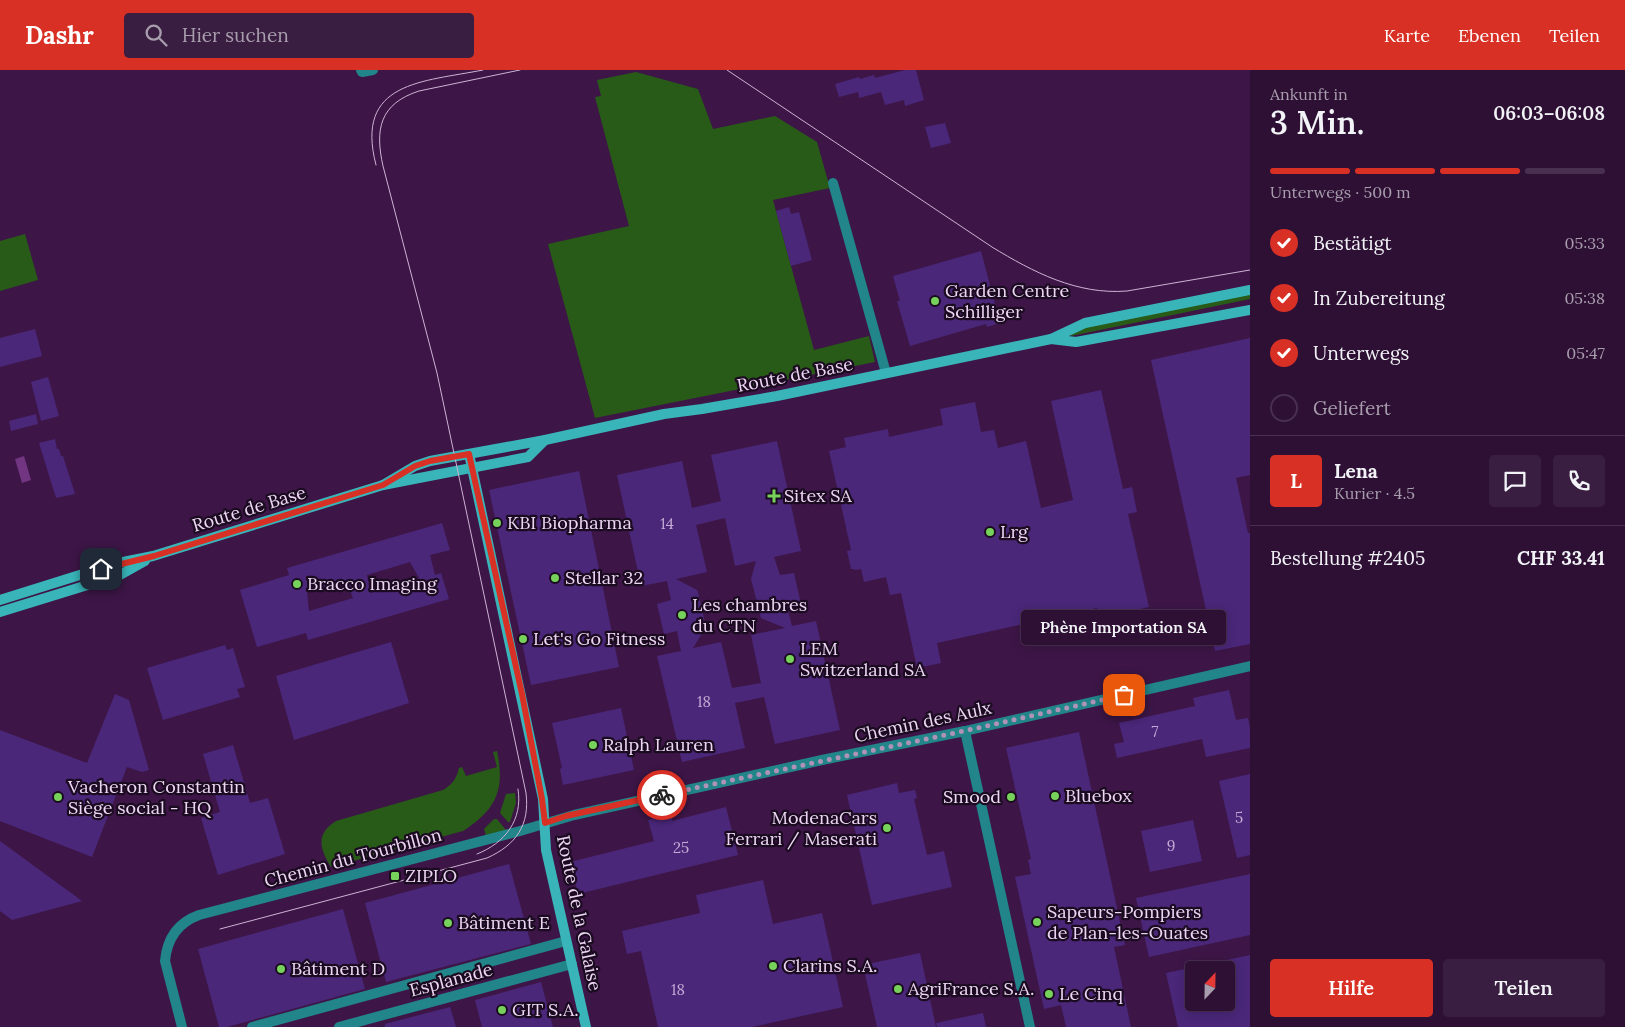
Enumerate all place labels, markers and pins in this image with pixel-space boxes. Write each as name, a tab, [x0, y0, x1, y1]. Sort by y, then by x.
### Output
place label: Garden Centre Schilliger	[945, 279, 1070, 323]
marker: Garden Centre Schilliger	[929, 295, 941, 307]
place label: Sitex SA	[784, 484, 853, 507]
marker: Sitex SA	[768, 490, 780, 502]
place label: KBI Biopharma	[507, 511, 632, 534]
marker: KBI Biopharma	[491, 517, 503, 529]
place label: Lrg	[1000, 520, 1029, 543]
marker: Lrg	[984, 526, 996, 538]
pin	[80, 548, 122, 590]
place label: Stellar 32	[565, 566, 643, 589]
place label: Bracco Imaging	[307, 572, 438, 595]
marker: Stellar 32	[549, 572, 561, 584]
marker: Bracco Imaging	[291, 578, 303, 590]
place label: Les chambres du CTN	[692, 593, 807, 637]
marker: Les chambres du CTN	[676, 609, 688, 621]
callout: Phène Importation SA	[1022, 610, 1226, 645]
place label: Let's Go Fitness	[533, 627, 665, 650]
marker: Let's Go Fitness	[517, 633, 529, 645]
place label: LEM Switzerland SA	[800, 637, 926, 681]
marker: LEM Switzerland SA	[784, 653, 796, 665]
pin	[1103, 674, 1145, 716]
place label: Ralph Lauren	[603, 733, 714, 756]
marker: Ralph Lauren	[587, 739, 599, 751]
place label: Vacheron Constantin Siège social - HQ	[67, 775, 245, 819]
place label: Bluebox	[1065, 784, 1132, 807]
place label: Smood	[943, 785, 1001, 808]
marker: Bluebox	[1049, 790, 1061, 802]
marker: Vacheron Constantin Siège social - HQ	[52, 791, 64, 803]
marker: Smood	[1005, 791, 1017, 803]
place label: ModenaCars Ferrari / Maserati	[725, 806, 877, 850]
marker: ModenaCars Ferrari / Maserati	[881, 822, 893, 834]
place label: ZIPLO	[405, 864, 457, 887]
marker: ZIPLO	[389, 870, 401, 882]
place label: Sapeurs-Pompiers de Plan-les-Ouates	[1047, 900, 1208, 944]
place label: Bâtiment E	[458, 911, 550, 934]
marker: Sapeurs-Pompiers de Plan-les-Ouates	[1031, 916, 1043, 928]
marker: Bâtiment E	[442, 917, 454, 929]
place label: Clarins S.A.	[783, 954, 877, 977]
place label: Bâtiment D	[291, 957, 385, 980]
marker: Clarins S.A.	[767, 960, 779, 972]
marker: Bâtiment D	[275, 963, 287, 975]
place label: AgriFrance S.A.	[907, 977, 1034, 1000]
place label: Le Cinq	[1059, 982, 1123, 1005]
marker: AgriFrance S.A.	[892, 983, 904, 995]
marker: Le Cinq	[1043, 988, 1055, 1000]
place label: GIT S.A.	[512, 998, 579, 1021]
marker: GIT S.A.	[496, 1004, 508, 1016]

